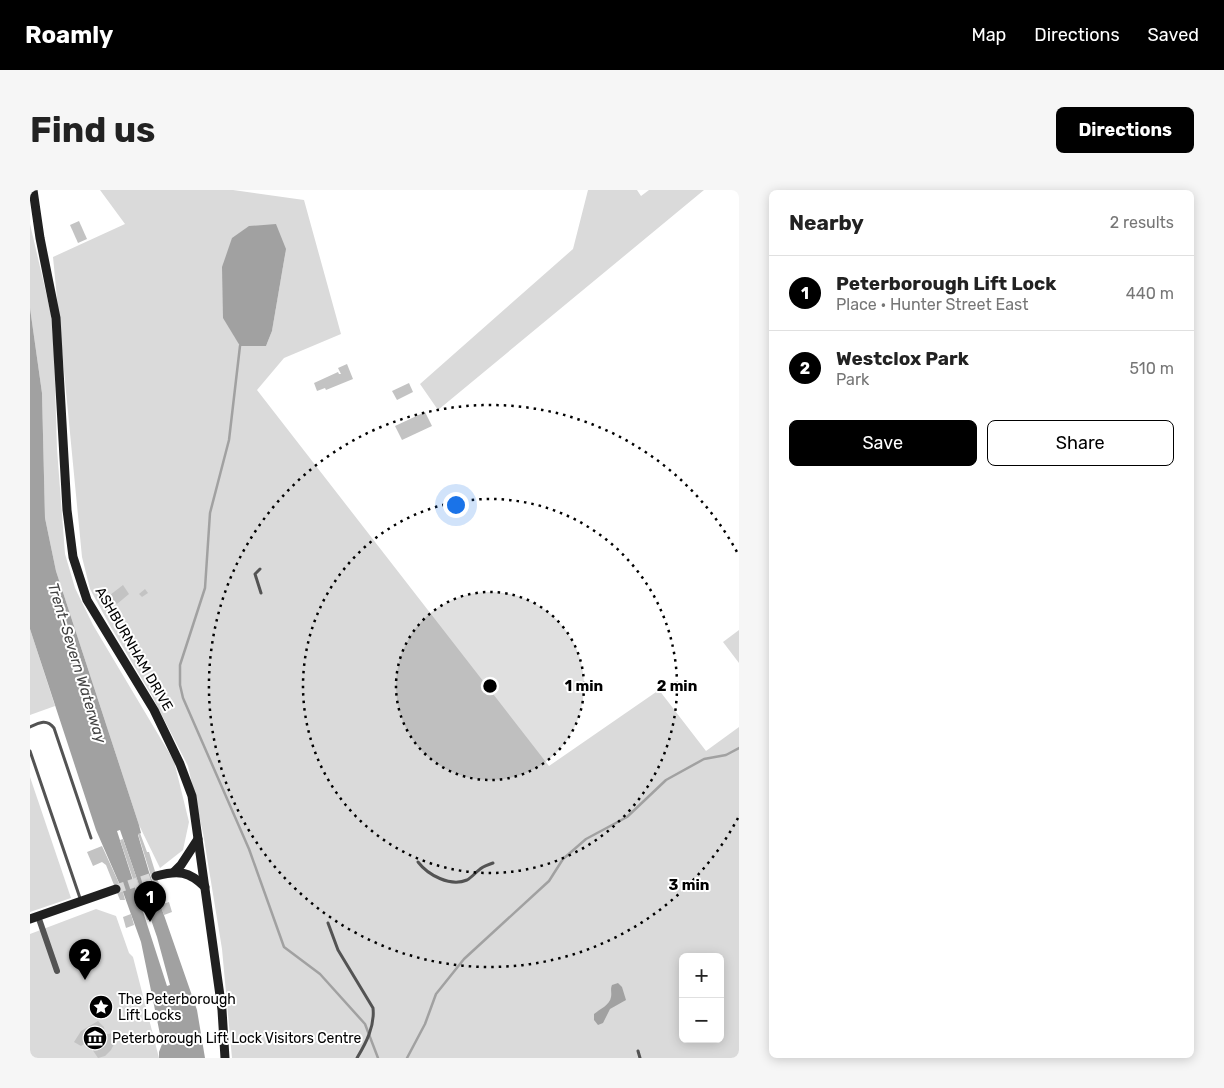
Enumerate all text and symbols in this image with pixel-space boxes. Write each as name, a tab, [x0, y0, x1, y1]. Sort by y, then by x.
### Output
text: Roamly	[25, 21, 113, 49]
text: Map	[971, 24, 1006, 46]
text: Directions	[1034, 24, 1120, 46]
text: Saved	[1148, 24, 1199, 46]
button: Directions	[1056, 107, 1194, 153]
text: Find us	[30, 109, 155, 151]
text: Nearby	[789, 210, 864, 235]
text: 2 results	[1110, 213, 1174, 232]
text: Peterborough Lift Lock	[836, 272, 1056, 295]
text: 1	[801, 284, 809, 303]
text: 440 m	[1126, 284, 1174, 303]
text: Place · Hunter Street East	[836, 295, 1029, 314]
text: Westclox Park	[836, 347, 969, 370]
text: 2	[800, 359, 810, 378]
text: 510 m	[1130, 359, 1174, 378]
text: Park	[836, 370, 869, 389]
button: Save	[789, 420, 977, 466]
button: Share	[987, 420, 1174, 466]
your location	[443, 492, 469, 518]
water label: Trent–Severn Waterway	[44, 581, 110, 746]
street label: ASHBURNHAM DRIVE	[92, 584, 176, 714]
centre of rings	[481, 677, 499, 695]
text: 1 min	[565, 677, 603, 695]
text: 2 min	[657, 677, 697, 695]
text: 3 min	[669, 876, 709, 894]
pin: 1	[134, 881, 166, 922]
pin: 2	[69, 939, 101, 980]
map controls	[679, 953, 724, 1043]
button: +	[679, 953, 724, 998]
place label: The Peterborough Lift Locks	[118, 991, 236, 1024]
place icon: The Peterborough Lift Locks	[88, 994, 114, 1020]
button: −	[679, 998, 724, 1043]
museum icon: Peterborough Lift Lock Visitors Centre	[82, 1025, 108, 1051]
place label: Peterborough Lift Lock Visitors Centre	[112, 1030, 361, 1047]

